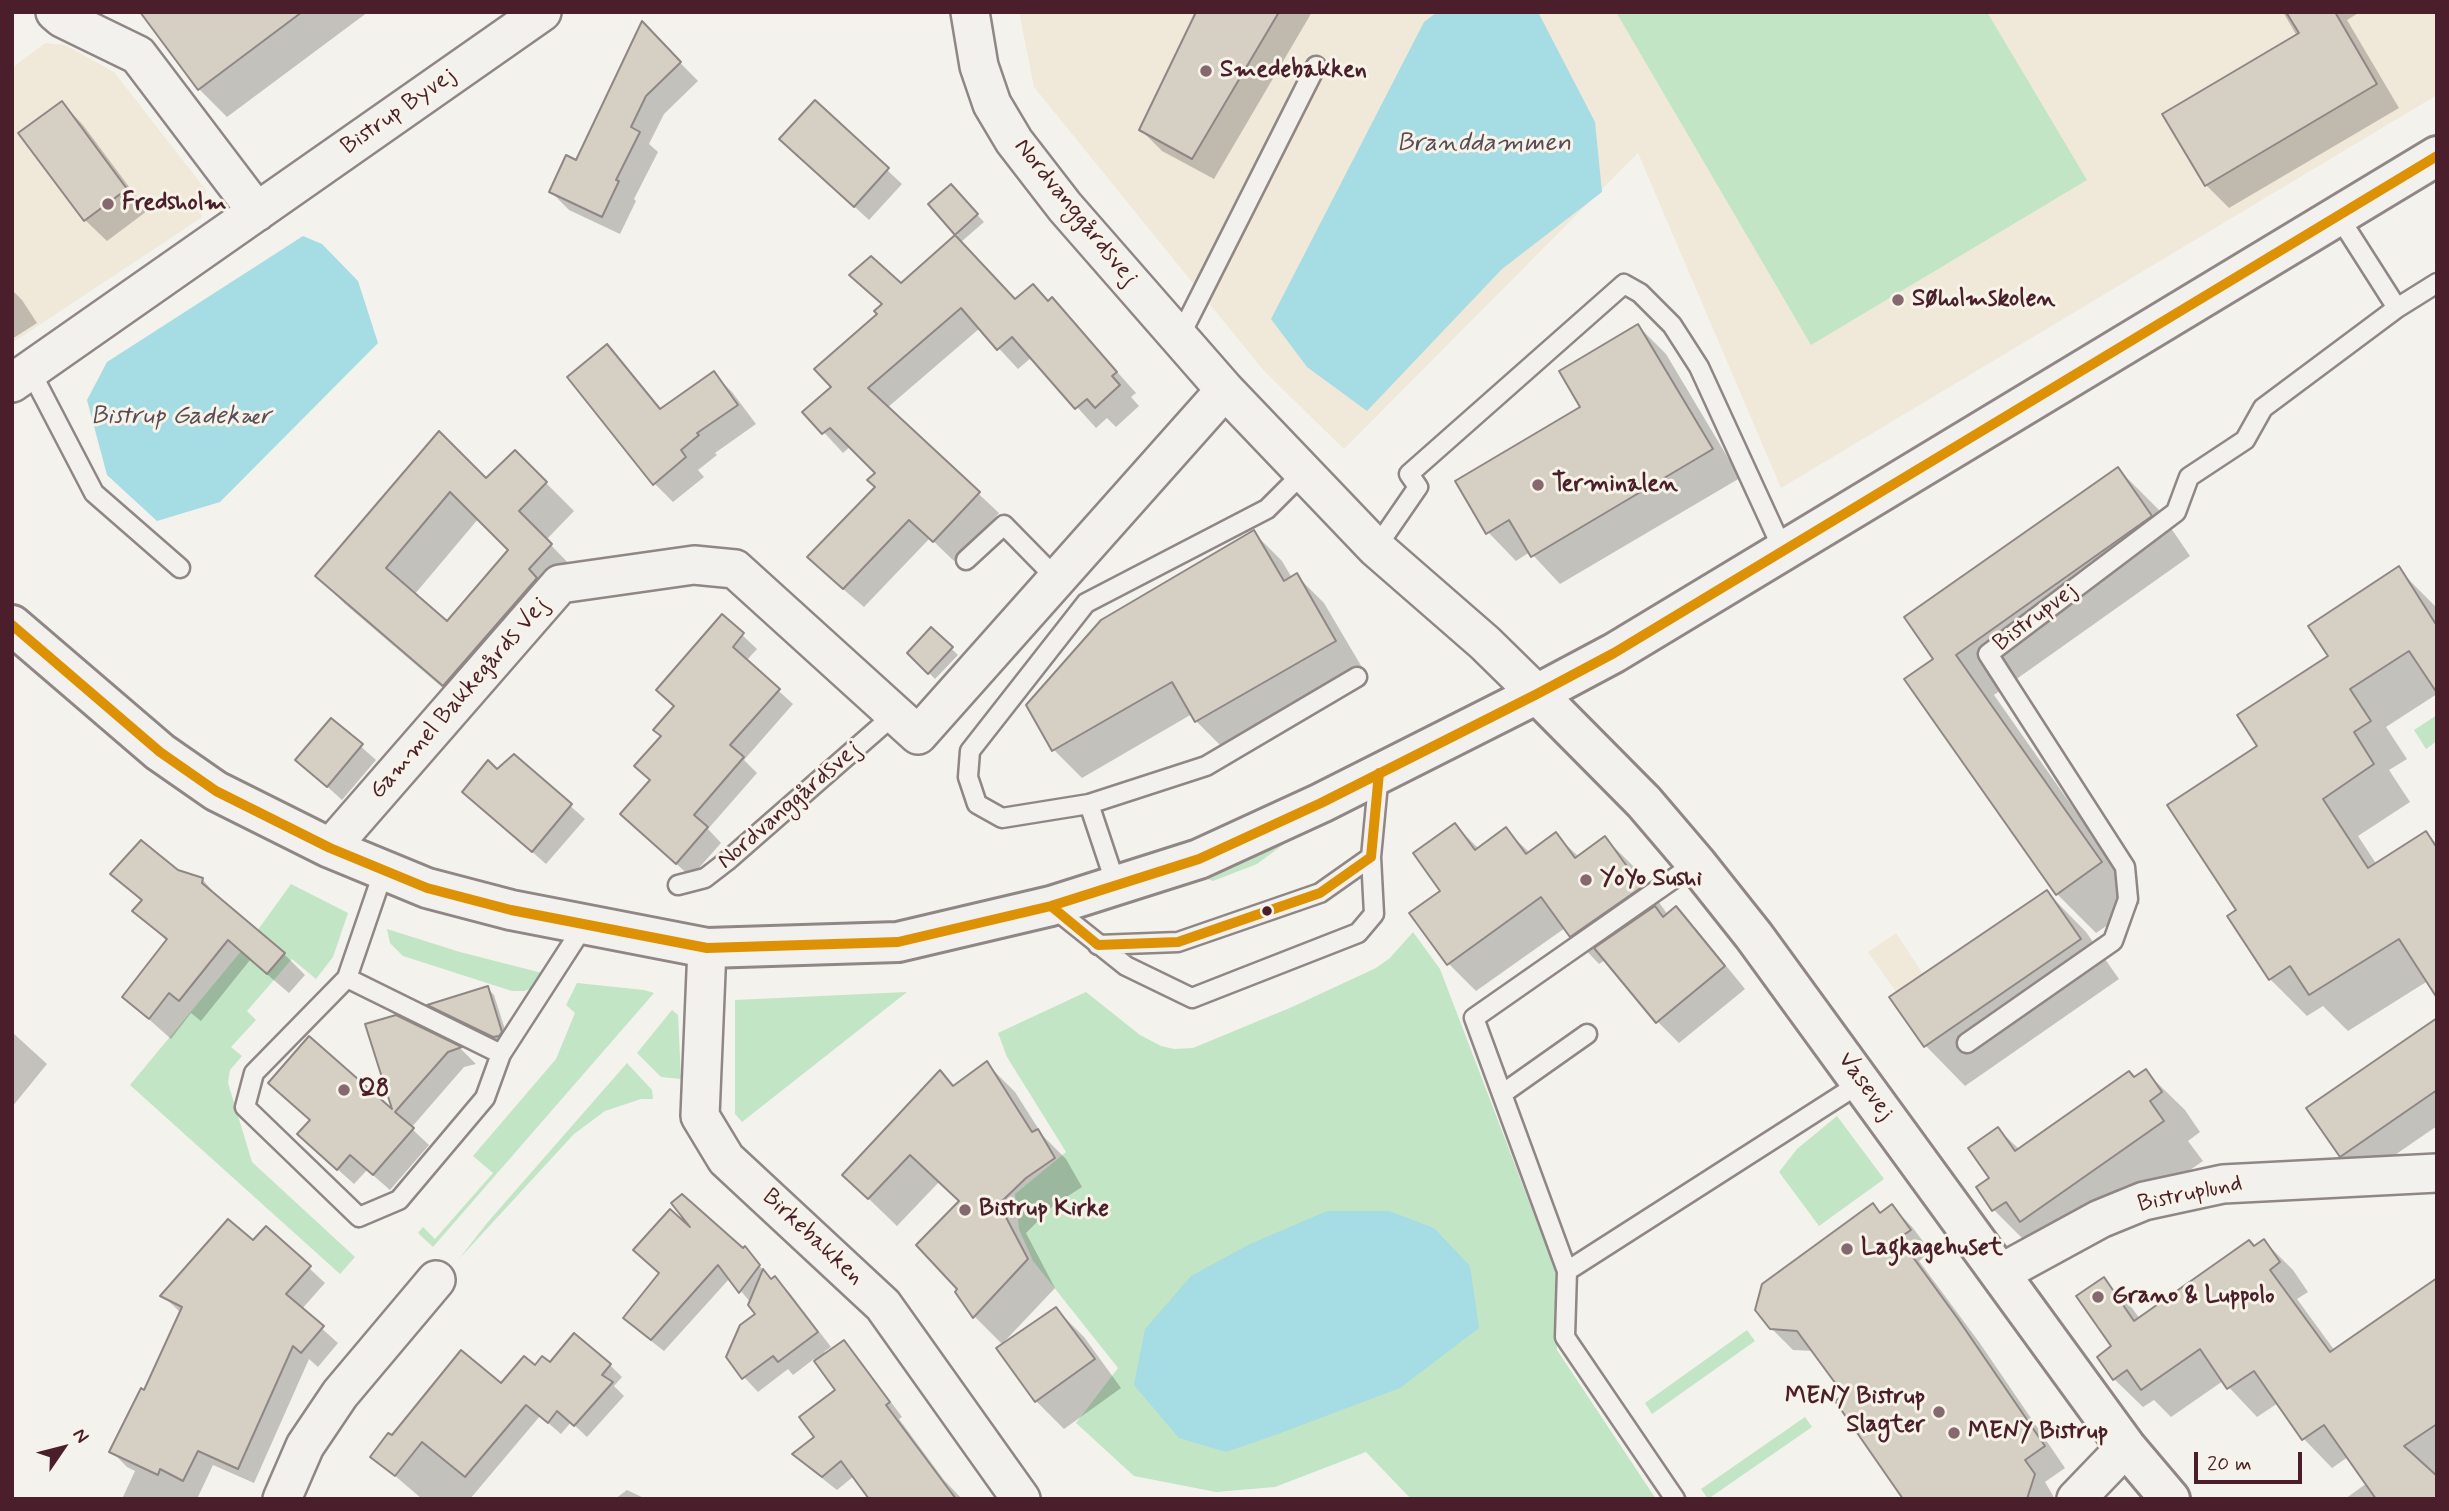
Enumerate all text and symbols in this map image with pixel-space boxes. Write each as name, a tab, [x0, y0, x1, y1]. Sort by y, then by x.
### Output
place label: Smedebakken	[1220, 57, 1367, 85]
street label: Bistrup Byvej	[336, 62, 462, 162]
marker: Smedebakken	[1198, 63, 1214, 79]
water label: Branddammen	[1397, 129, 1571, 161]
street label: Nordvanggårdsvej	[1007, 134, 1143, 292]
place label: Fredsholm	[122, 190, 227, 218]
marker: Fredsholm	[100, 196, 116, 212]
place label: Søholmskolen	[1912, 286, 2055, 314]
marker: Søholmskolen	[1890, 292, 1906, 308]
water label: Bistrup Gadekær	[91, 402, 271, 434]
place label: Terminalen	[1552, 471, 1678, 499]
marker: Terminalen	[1530, 477, 1546, 493]
street label: Bistrupvej	[1988, 577, 2084, 659]
street label: Gammel Bakkegårds Vej	[364, 592, 556, 806]
street label: Nordvanggårdsvej	[712, 736, 868, 876]
place label: YoYo Sushi	[1600, 866, 1702, 894]
marker: YoYo Sushi	[1578, 872, 1594, 888]
unlabelled marker	[1260, 904, 1274, 918]
street label: Vasevej	[1830, 1047, 1900, 1127]
place label: Q8	[358, 1076, 389, 1104]
marker: Q8	[336, 1082, 352, 1098]
street label: Bistruplund	[2135, 1170, 2245, 1220]
street label: Birkebakken	[755, 1184, 869, 1292]
place label: Bistrup Kirke	[979, 1196, 1109, 1224]
marker: Bistrup Kirke	[957, 1202, 973, 1218]
place label: Lagkagehuset	[1861, 1235, 2003, 1263]
marker: Lagkagehuset	[1839, 1241, 1855, 1257]
place label: Grano & Luppolo	[2112, 1283, 2275, 1311]
marker: Grano & Luppolo	[2090, 1289, 2106, 1305]
place label: MENY Bistrup Slagter	[1785, 1384, 1925, 1440]
marker: MENY Bistrup Slagter	[1931, 1404, 1947, 1420]
north arrow	[28, 1413, 98, 1483]
place label: MENY Bistrup	[1968, 1419, 2108, 1447]
text: N	[67, 1423, 94, 1448]
marker: MENY Bistrup	[1946, 1425, 1962, 1441]
scale bar	[2197, 1438, 2306, 1482]
text: 20 m	[2207, 1450, 2252, 1478]

